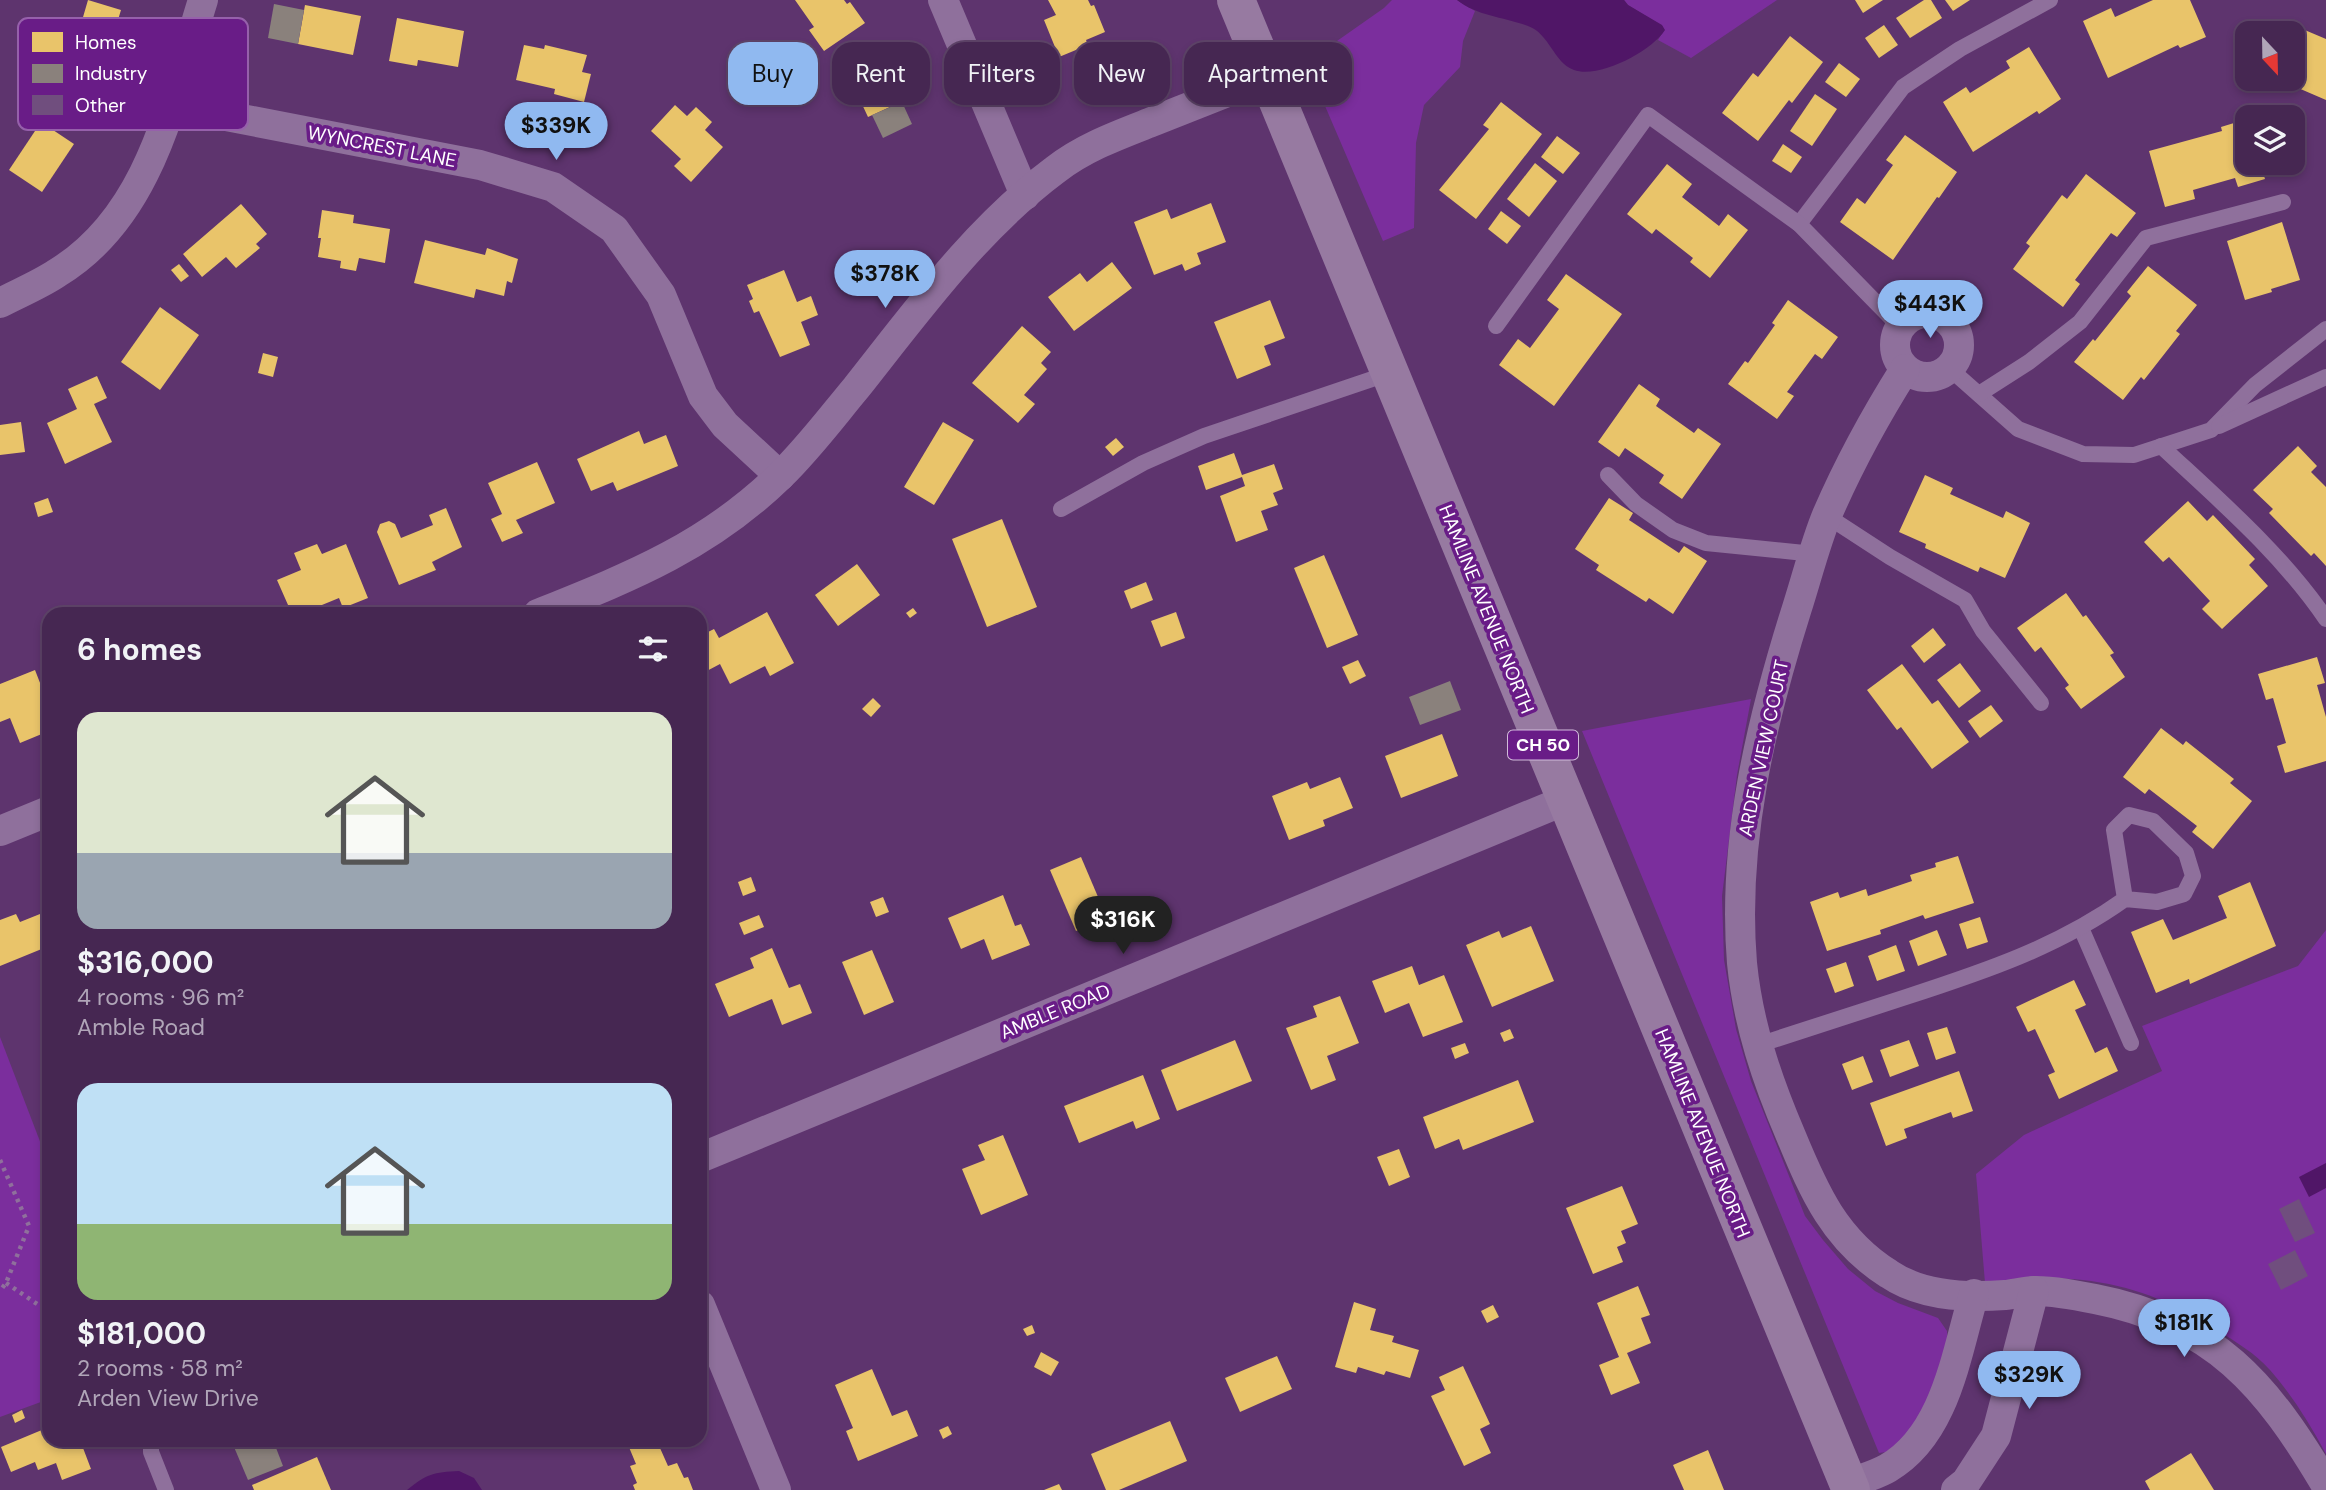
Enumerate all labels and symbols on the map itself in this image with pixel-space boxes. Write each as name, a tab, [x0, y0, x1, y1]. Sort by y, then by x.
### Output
legend	[18, 18, 248, 130]
north arrow	[2235, 21, 2305, 91]
text: Homes	[75, 30, 136, 55]
text: Industry	[75, 61, 148, 86]
text: Other	[75, 93, 126, 118]
pin: $339K	[507, 102, 605, 162]
street label: WYNCREST LANE	[305, 120, 458, 173]
pin: $378K	[836, 250, 934, 310]
pin: $443K	[1881, 280, 1979, 340]
street label: HAMLINE AVENUE NORTH	[1433, 501, 1540, 717]
street label: ARDEN VIEW COURT	[1733, 657, 1794, 839]
road number: CH 50	[1508, 730, 1578, 760]
pin: $316K	[1074, 897, 1172, 956]
street label: AMBLE ROAD	[996, 978, 1114, 1045]
street label: HAMLINE AVENUE NORTH	[1649, 1025, 1756, 1241]
pin: $181K	[2135, 1300, 2233, 1359]
pin: $329K	[1980, 1352, 2078, 1411]

